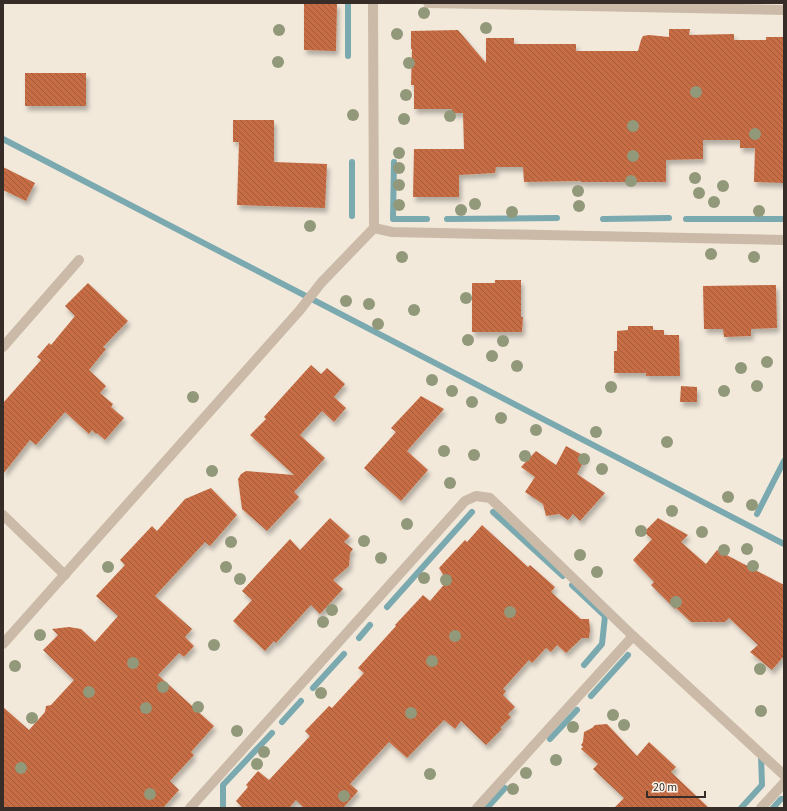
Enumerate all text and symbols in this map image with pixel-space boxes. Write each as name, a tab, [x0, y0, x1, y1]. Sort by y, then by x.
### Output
scale bar	[647, 773, 705, 799]
text: 20 m	[653, 779, 677, 796]

